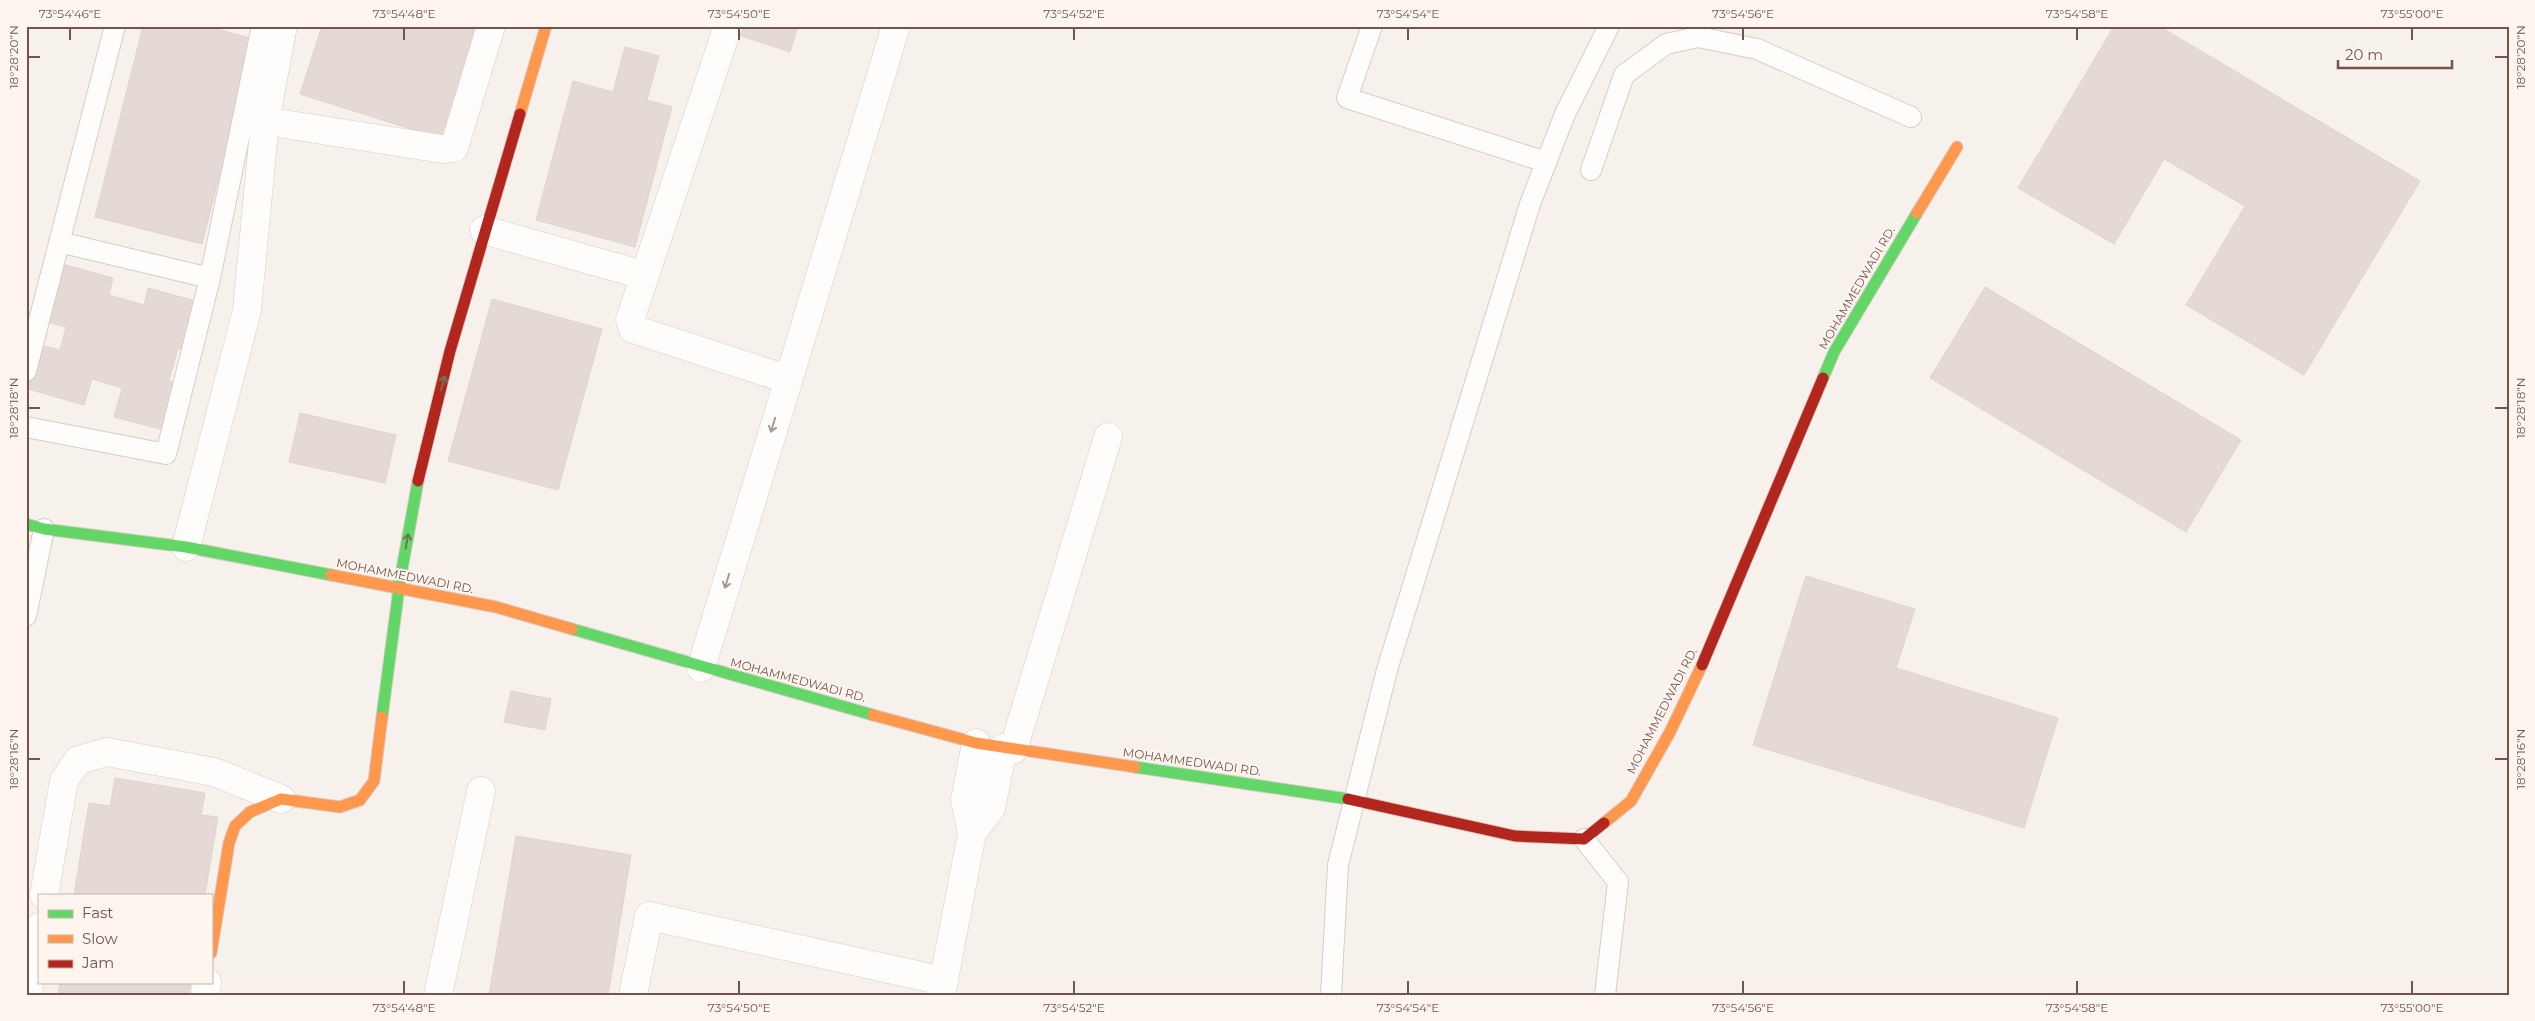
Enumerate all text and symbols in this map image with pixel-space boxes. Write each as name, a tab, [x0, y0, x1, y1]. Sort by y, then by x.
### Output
text: 73°54'46"E	[39, 6, 101, 21]
text: 73°54'48"E	[372, 6, 436, 21]
text: 73°54'50"E	[708, 6, 770, 21]
text: 73°54'52"E	[1043, 6, 1105, 21]
text: 73°54'54"E	[1377, 6, 1439, 21]
text: 73°54'56"E	[1712, 6, 1774, 21]
text: 73°54'58"E	[2046, 6, 2108, 21]
text: 73°55'00"E	[2380, 6, 2444, 21]
text: 18°28'20"N	[6, 25, 21, 89]
text: 18°28'20"N	[2513, 25, 2528, 89]
scale bar	[2338, 38, 2451, 70]
text: 20 m	[2345, 45, 2383, 64]
street label: MOHAMMEDWADI RD.	[1815, 224, 1898, 352]
one-way arrow	[439, 375, 448, 391]
text: 18°28'18"N	[6, 377, 21, 439]
text: 18°28'18"N	[2513, 377, 2528, 439]
one-way arrow	[768, 417, 778, 433]
one-way arrow	[402, 533, 412, 549]
street label: MOHAMMEDWADI RD.	[335, 555, 475, 596]
one-way arrow	[721, 573, 731, 589]
street label: MOHAMMEDWADI RD.	[1623, 645, 1700, 776]
street label: MOHAMMEDWADI RD.	[729, 654, 867, 705]
text: 18°28'16"N	[6, 729, 21, 789]
text: 18°28'16"N	[2513, 729, 2528, 789]
street label: MOHAMMEDWADI RD.	[1122, 744, 1262, 779]
legend	[38, 894, 212, 984]
text: Fast	[82, 903, 113, 922]
text: Slow	[82, 929, 118, 948]
text: Jam	[81, 953, 114, 972]
text: 73°54'48"E	[372, 1000, 436, 1015]
text: 73°54'50"E	[708, 1000, 770, 1015]
text: 73°54'52"E	[1043, 1000, 1105, 1015]
text: 73°54'54"E	[1377, 1000, 1439, 1015]
text: 73°54'56"E	[1712, 1000, 1774, 1015]
text: 73°54'58"E	[2046, 1000, 2108, 1015]
text: 73°55'00"E	[2380, 1000, 2444, 1015]

